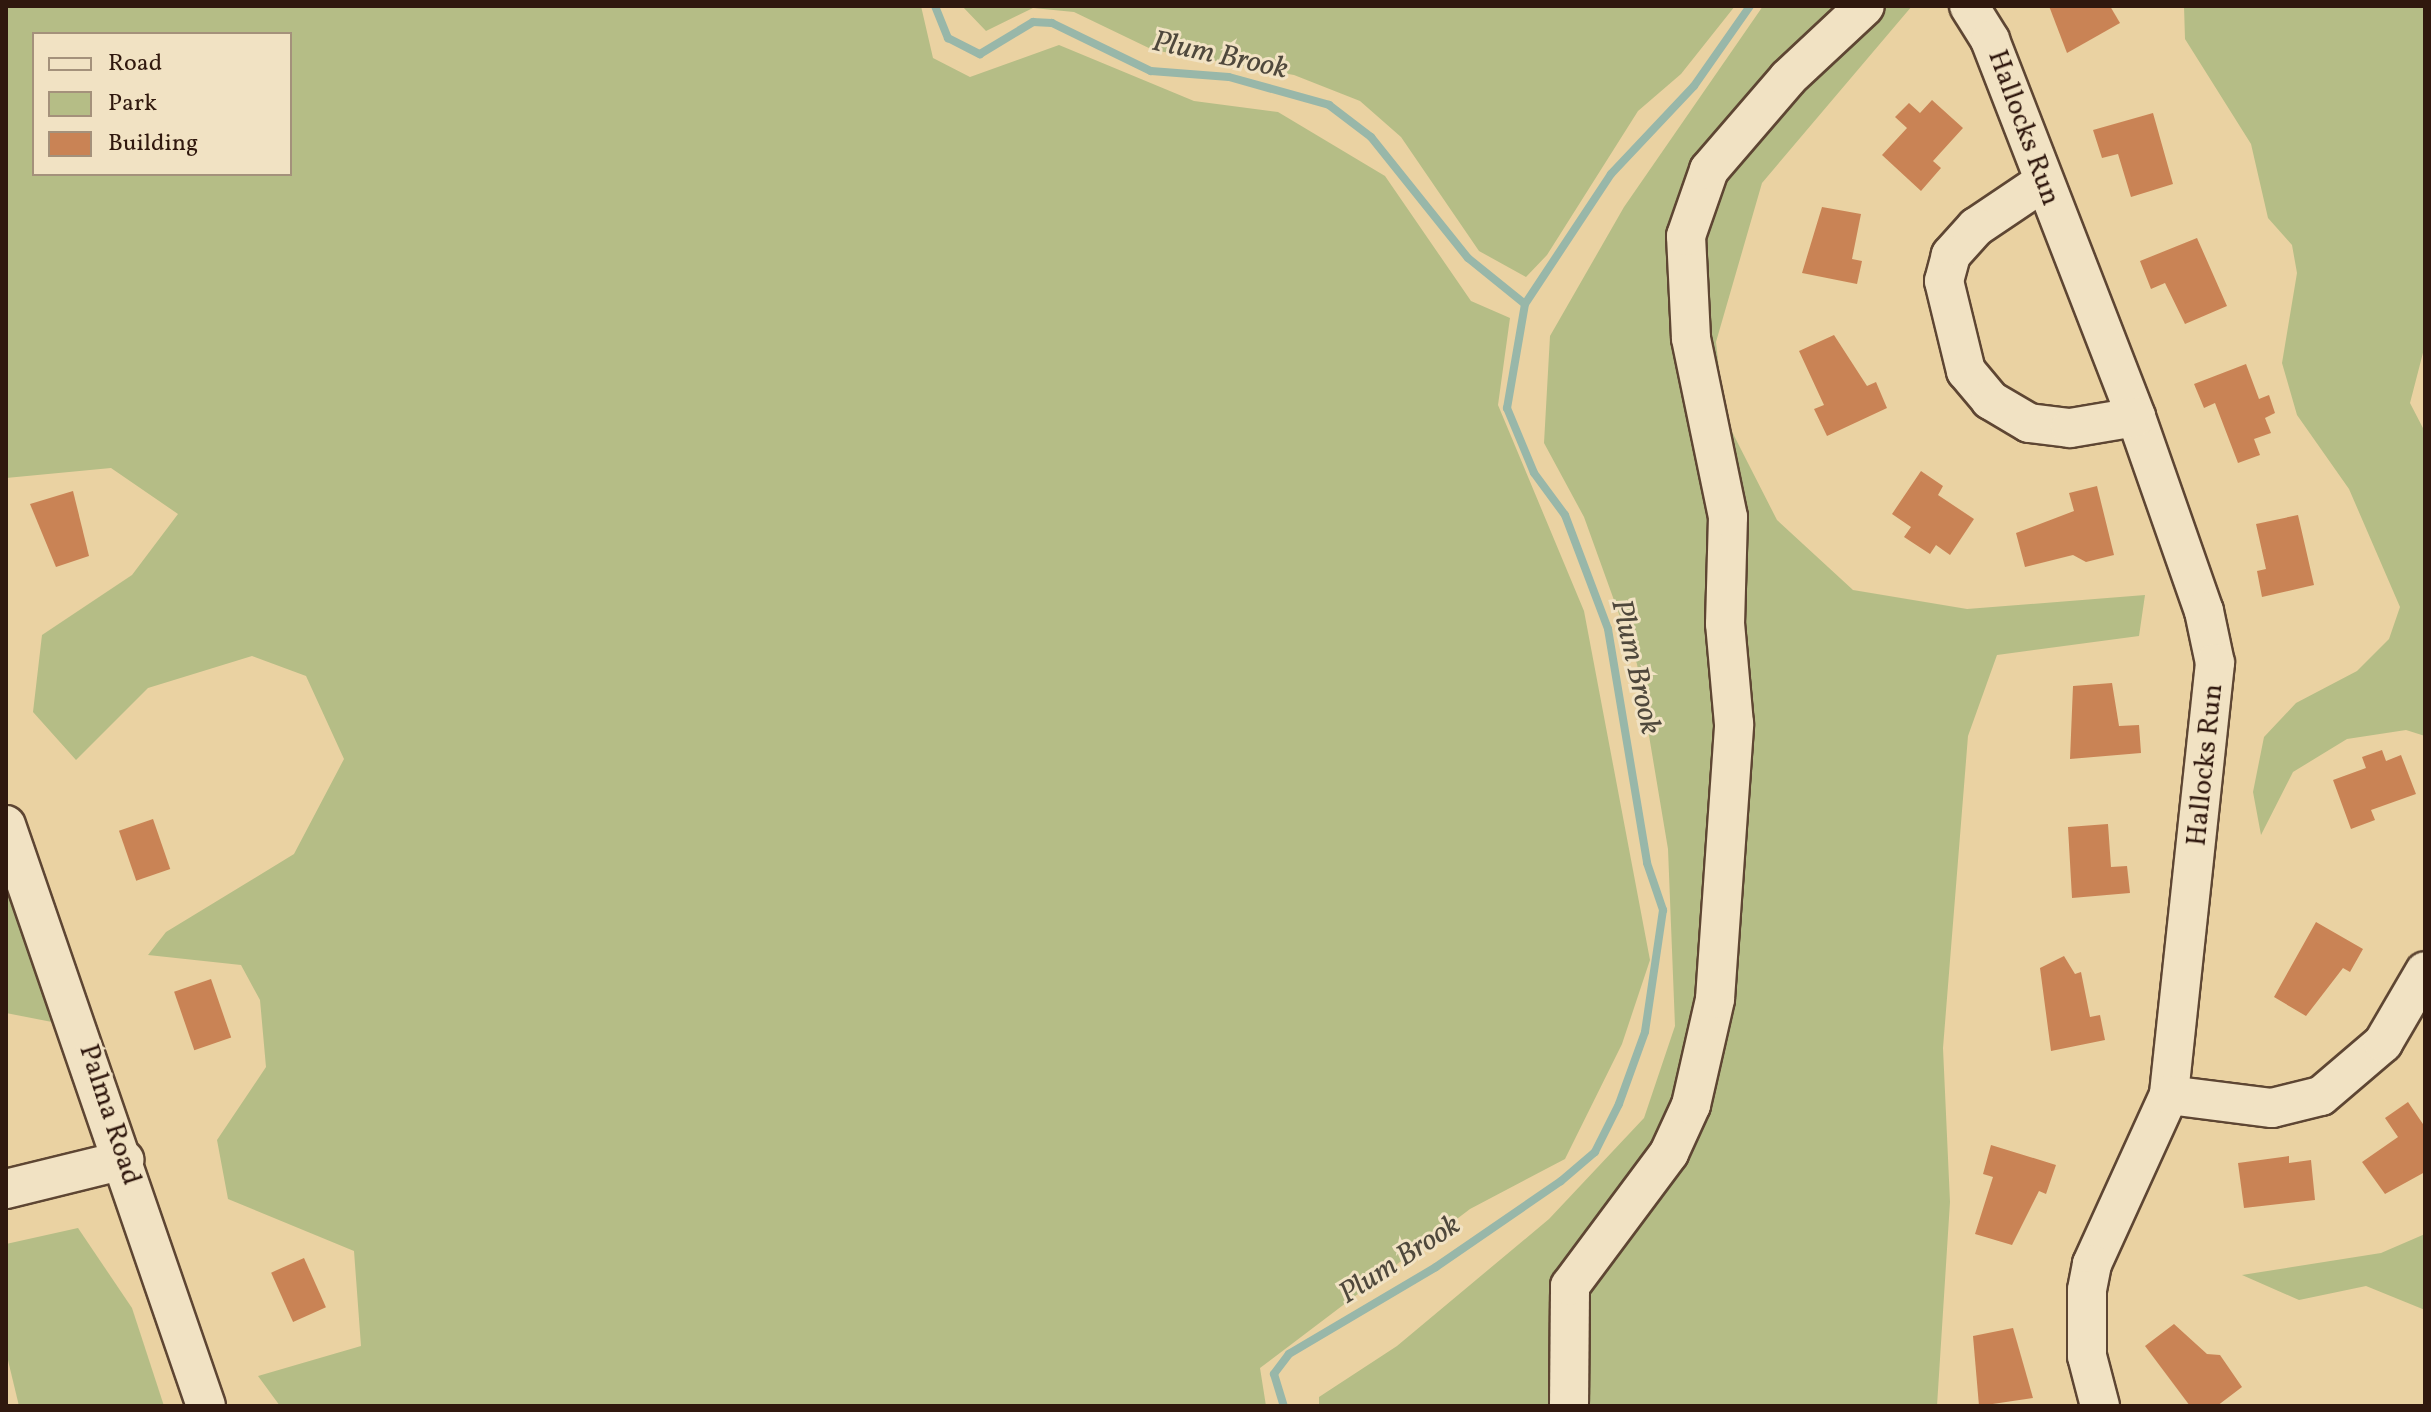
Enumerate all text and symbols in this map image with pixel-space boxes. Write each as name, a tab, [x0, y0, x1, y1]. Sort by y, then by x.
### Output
water label: Plum Brook	[1149, 24, 1291, 88]
legend	[32, 32, 292, 176]
street label: Hallocks Run	[1979, 46, 2067, 210]
text: Road	[108, 47, 162, 81]
text: Park	[108, 87, 157, 121]
text: Building	[108, 127, 198, 161]
water label: Plum Brook	[1602, 596, 1668, 738]
street label: Hallocks Run	[2181, 682, 2231, 848]
street label: Palma Road	[70, 1040, 148, 1190]
water label: Plum Brook	[1332, 1207, 1468, 1313]

